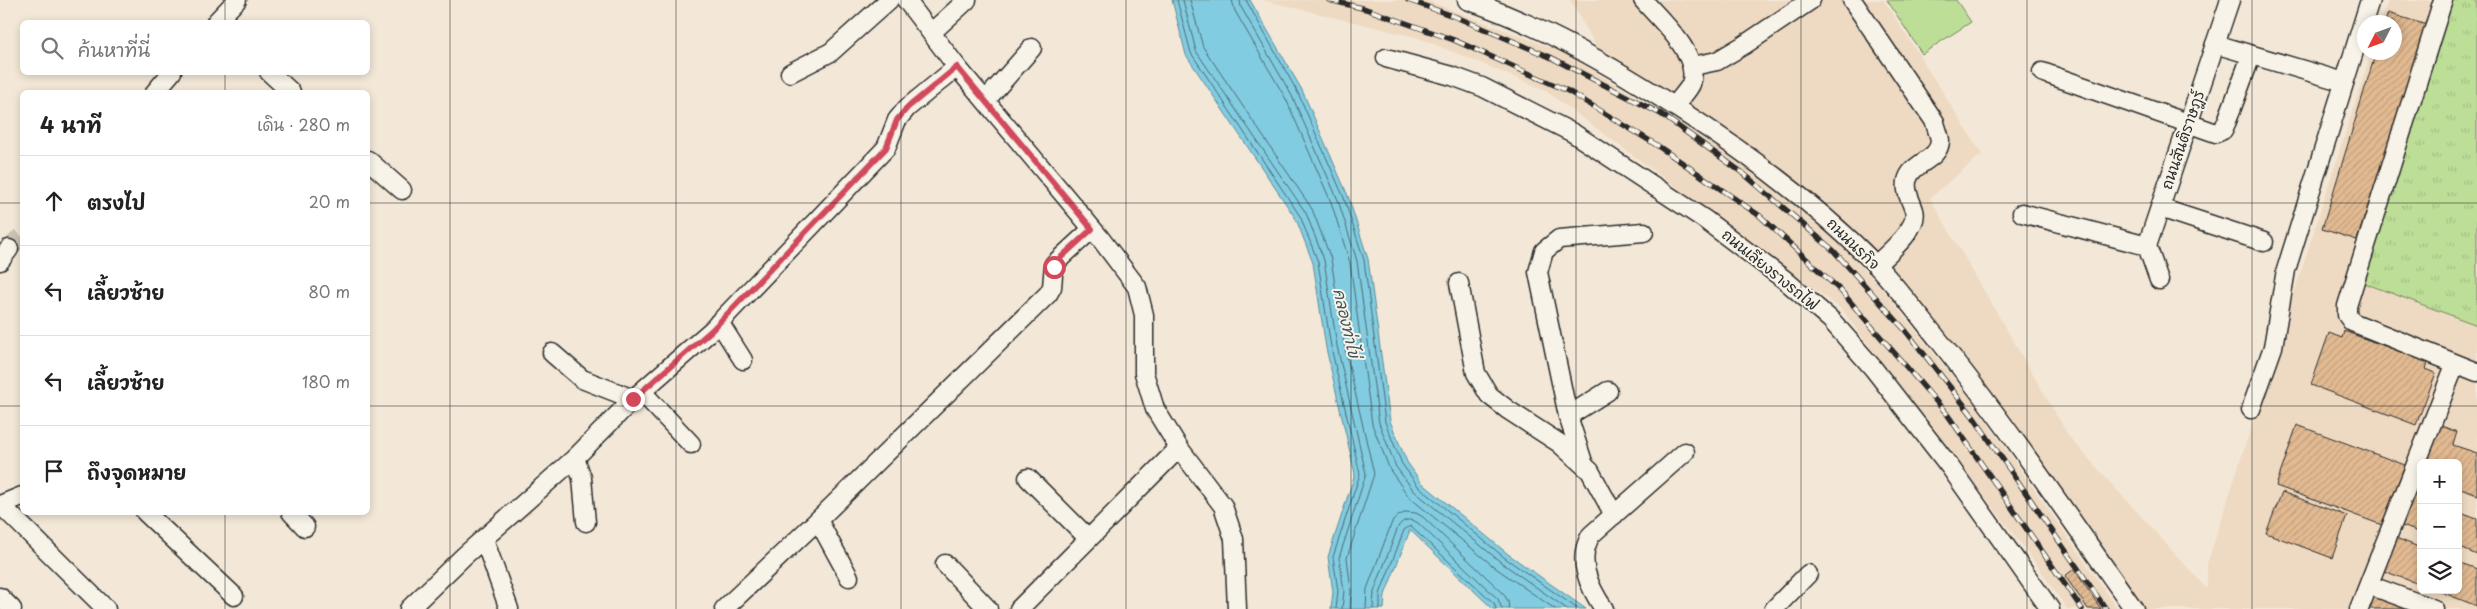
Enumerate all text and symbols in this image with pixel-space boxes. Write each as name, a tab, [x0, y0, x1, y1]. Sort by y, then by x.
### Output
north arrow	[2357, 15, 2402, 60]
search box	[20, 20, 370, 75]
icon: search	[38, 34, 66, 62]
text: ค้นหาที่นี่	[78, 35, 150, 63]
street label: ถนนสันติราษฎร์	[2154, 86, 2209, 192]
text: 4 นาที	[40, 108, 102, 140]
text: เดิน · 280 m	[257, 112, 350, 136]
icon: ahead	[40, 187, 68, 215]
text: ตรงไป	[87, 188, 145, 216]
text: 20 m	[309, 189, 350, 213]
street label: ถนนนรกิจ	[1822, 212, 1886, 274]
street label: ถนนเลียงรางรถไฟ	[1718, 223, 1824, 315]
route start	[1043, 256, 1066, 279]
icon: left	[40, 277, 68, 305]
text: เลี้ยวซ้าย	[87, 278, 164, 306]
text: 80 m	[308, 279, 350, 303]
water label: คลองท่าไข่	[1328, 286, 1368, 363]
icon: left	[40, 367, 68, 395]
text: เลี้ยวซ้าย	[87, 368, 164, 396]
text: 180 m	[302, 369, 350, 393]
route end	[622, 388, 645, 411]
icon: arrive	[40, 457, 68, 485]
text: ถึงจุดหมาย	[87, 458, 186, 486]
map controls	[2417, 459, 2462, 594]
button: +	[2417, 459, 2462, 504]
button: −	[2417, 504, 2462, 549]
button: layers	[2417, 549, 2462, 594]

